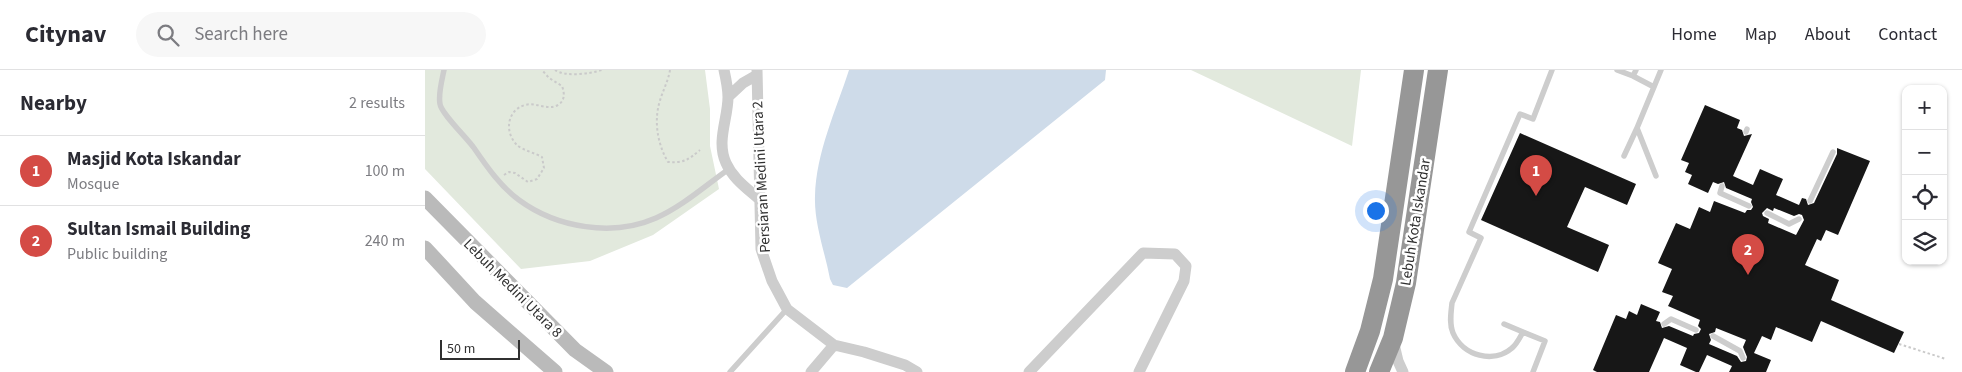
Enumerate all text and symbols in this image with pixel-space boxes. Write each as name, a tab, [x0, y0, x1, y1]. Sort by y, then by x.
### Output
search box	[136, 12, 486, 57]
text: Citynav	[25, 17, 106, 52]
icon: search	[154, 21, 182, 49]
text: Search here	[194, 21, 288, 48]
text: Home	[1671, 22, 1717, 47]
text: Map	[1745, 22, 1777, 47]
text: About	[1805, 22, 1850, 47]
text: Contact	[1878, 22, 1937, 47]
map controls	[1902, 85, 1947, 265]
button: +	[1902, 85, 1947, 130]
text: Nearby	[20, 88, 87, 118]
text: 2 results	[349, 92, 405, 114]
street label: Persiaran Medini Utara 2	[747, 101, 776, 253]
button: −	[1902, 130, 1947, 175]
text: Masjid Kota Iskandar	[67, 146, 241, 173]
pin: 1	[1520, 155, 1552, 196]
street label: Lebuh Kota Iskandar	[1395, 156, 1436, 287]
text: 1	[32, 160, 40, 182]
text: 100 m	[365, 160, 405, 182]
text: Mosque	[67, 173, 120, 195]
button: locate	[1902, 175, 1947, 220]
your location	[1363, 198, 1389, 224]
text: Sultan Ismail Building	[67, 216, 250, 243]
button: layers	[1902, 220, 1947, 265]
text: 2	[32, 230, 40, 252]
text: 240 m	[365, 230, 405, 252]
street label: Lebuh Medini Utara 8	[458, 234, 567, 343]
pin: 2	[1732, 234, 1764, 275]
text: Public building	[67, 243, 167, 265]
scale bar	[440, 337, 520, 360]
text: 50 m	[447, 339, 475, 359]

